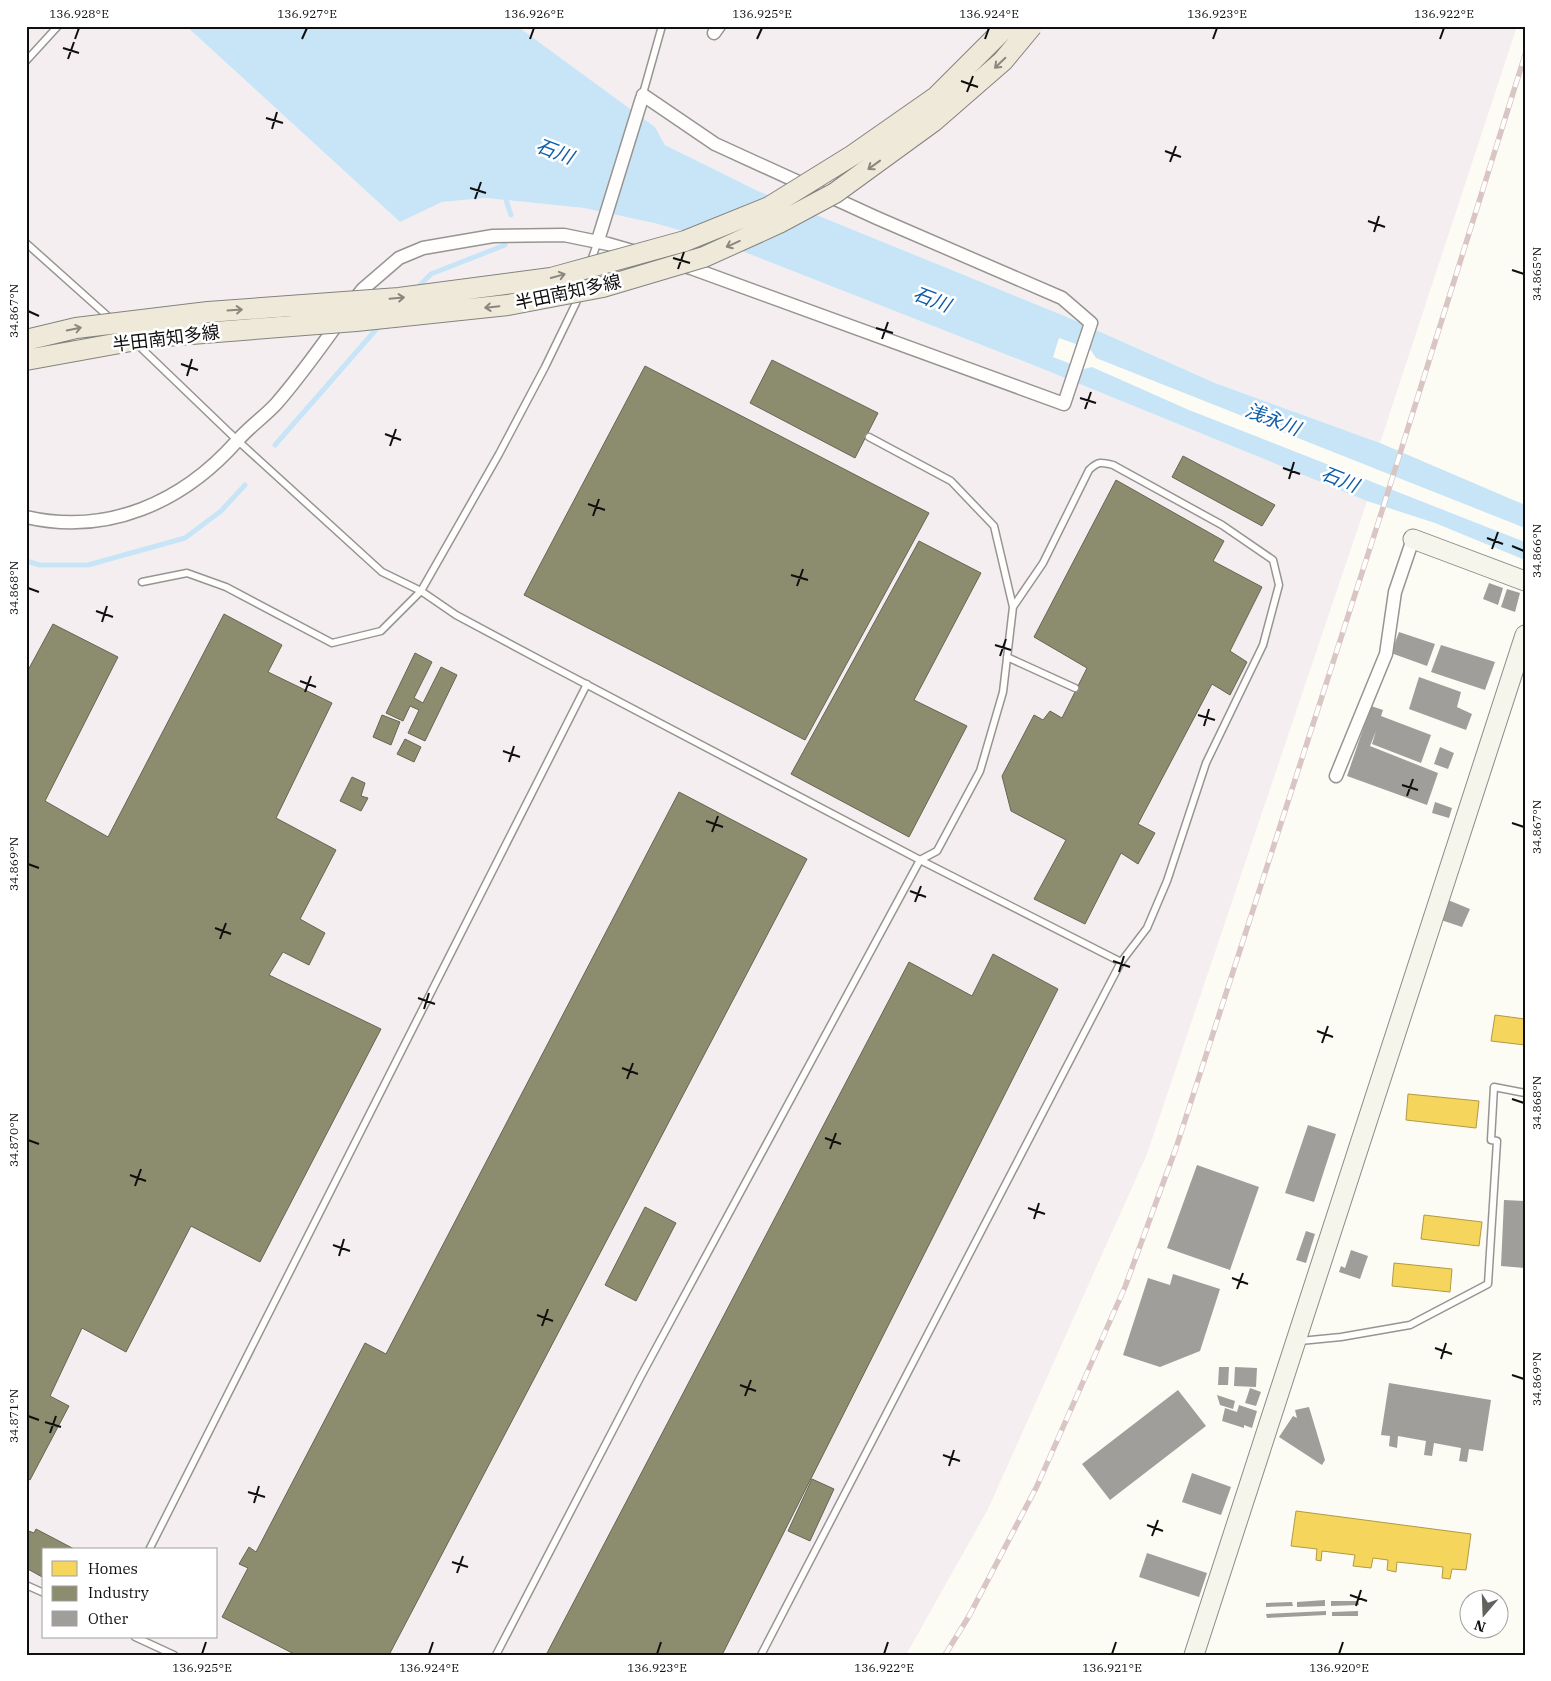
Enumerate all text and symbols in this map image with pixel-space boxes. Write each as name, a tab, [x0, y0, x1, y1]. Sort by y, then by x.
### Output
text: 136.928°E	[49, 6, 109, 21]
text: 136.927°E	[277, 6, 337, 21]
text: 136.926°E	[504, 6, 564, 21]
text: 136.925°E	[732, 6, 792, 21]
text: 136.924°E	[959, 6, 1019, 21]
text: 136.923°E	[1187, 6, 1247, 21]
text: 136.922°E	[1414, 6, 1474, 21]
one-way arrow	[994, 57, 1007, 69]
water label: 石川	[533, 133, 579, 170]
one-way arrow	[867, 160, 881, 170]
one-way arrow	[726, 240, 741, 249]
text: 34.865°N	[1529, 247, 1544, 301]
street label: 半田南知多線	[513, 270, 623, 314]
one-way arrow	[550, 271, 566, 280]
water label: 石川	[910, 281, 956, 318]
text: 34.867°N	[6, 284, 21, 338]
one-way arrow	[389, 294, 405, 303]
one-way arrow	[484, 302, 500, 312]
one-way arrow	[227, 305, 243, 315]
street label: 半田南知多線	[111, 320, 221, 356]
one-way arrow	[65, 323, 81, 333]
water label: 浅永川	[1242, 398, 1306, 441]
water label: 石川	[1318, 461, 1364, 498]
text: 34.866°N	[1529, 524, 1544, 578]
text: 34.868°N	[6, 561, 21, 615]
text: 34.867°N	[1529, 800, 1544, 854]
text: 34.869°N	[6, 837, 21, 891]
text: 34.868°N	[1529, 1076, 1544, 1130]
text: 34.870°N	[6, 1113, 21, 1167]
text: 34.869°N	[1529, 1352, 1544, 1406]
text: 34.871°N	[6, 1389, 21, 1443]
legend	[42, 1548, 218, 1638]
text: Homes	[88, 1559, 138, 1578]
text: Industry	[88, 1583, 149, 1602]
north arrow	[1458, 1588, 1508, 1638]
text: Other	[88, 1609, 128, 1628]
text: N	[1472, 1616, 1488, 1637]
text: 136.925°E	[172, 1660, 232, 1675]
text: 136.924°E	[399, 1660, 459, 1675]
text: 136.923°E	[627, 1660, 687, 1675]
text: 136.922°E	[854, 1660, 914, 1675]
text: 136.921°E	[1082, 1660, 1142, 1675]
text: 136.920°E	[1309, 1660, 1369, 1675]

